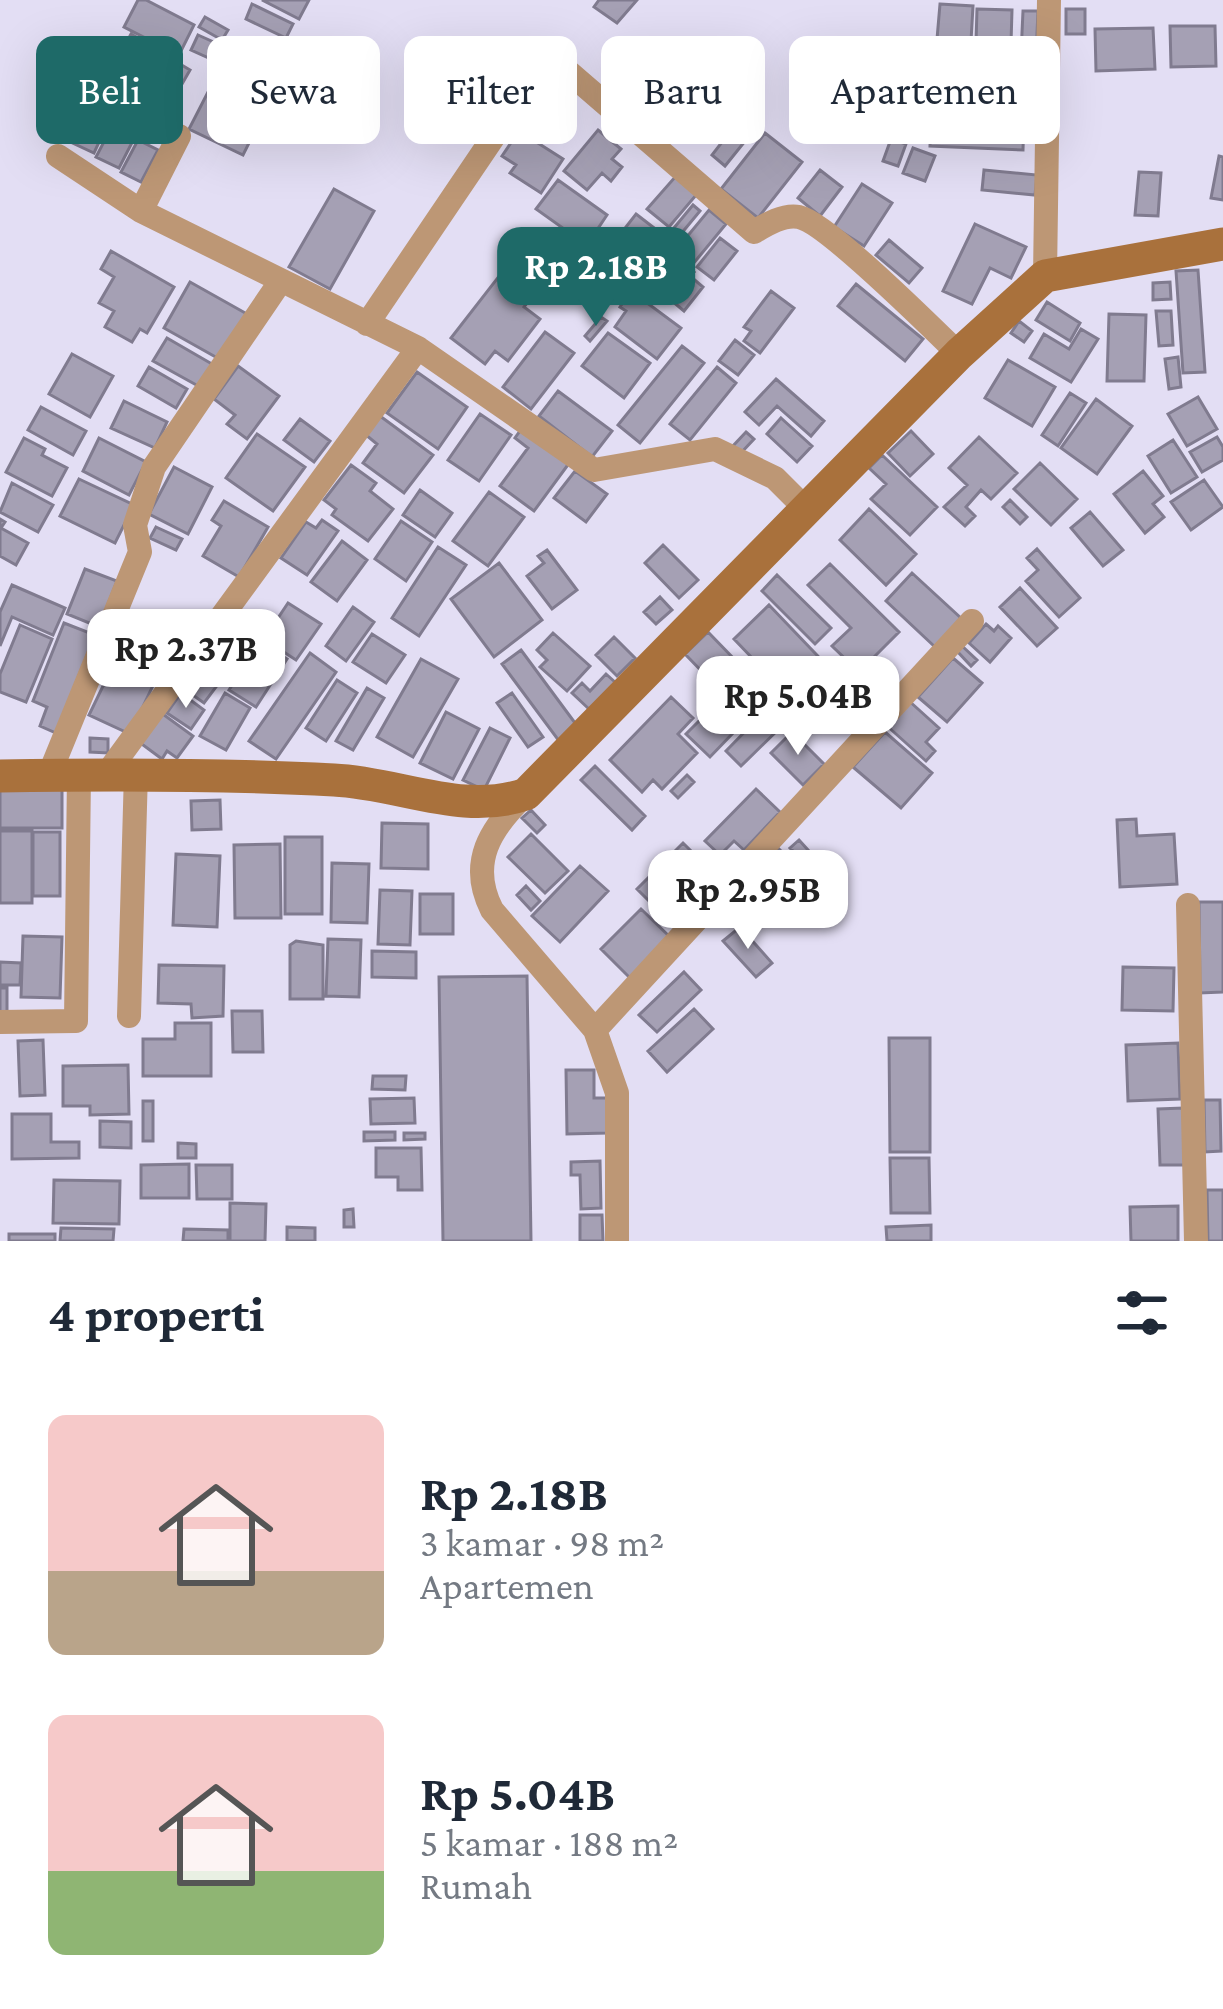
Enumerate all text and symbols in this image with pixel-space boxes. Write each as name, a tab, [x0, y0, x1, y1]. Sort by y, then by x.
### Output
chip: Beli	[36, 36, 183, 144]
chip: Sewa	[207, 36, 380, 144]
chip: Filter	[404, 36, 577, 144]
chip: Baru	[601, 36, 765, 144]
chip: Apartemen	[789, 36, 1060, 144]
pin: Rp 2.18B	[472, 227, 720, 329]
text: Rp 2.18B	[524, 244, 668, 287]
pin: Rp 2.37B	[62, 609, 310, 711]
text: Rp 2.37B	[114, 626, 258, 669]
pin: Rp 5.04B	[674, 656, 922, 758]
text: Rp 5.04B	[723, 673, 873, 716]
pin: Rp 2.95B	[624, 850, 872, 952]
text: Rp 2.95B	[675, 867, 821, 910]
icon: filters	[1109, 1280, 1175, 1346]
text: 4 properti	[48, 1285, 264, 1342]
icon: home	[144, 1463, 288, 1607]
text: Rp 2.18B	[420, 1464, 608, 1521]
text: 3 kamar · 98 m²	[420, 1521, 664, 1564]
text: Apartemen	[420, 1564, 594, 1607]
icon: home	[144, 1763, 288, 1907]
text: Rp 5.04B	[420, 1764, 615, 1821]
text: 5 kamar · 188 m²	[420, 1821, 678, 1864]
text: Rumah	[420, 1864, 532, 1907]

